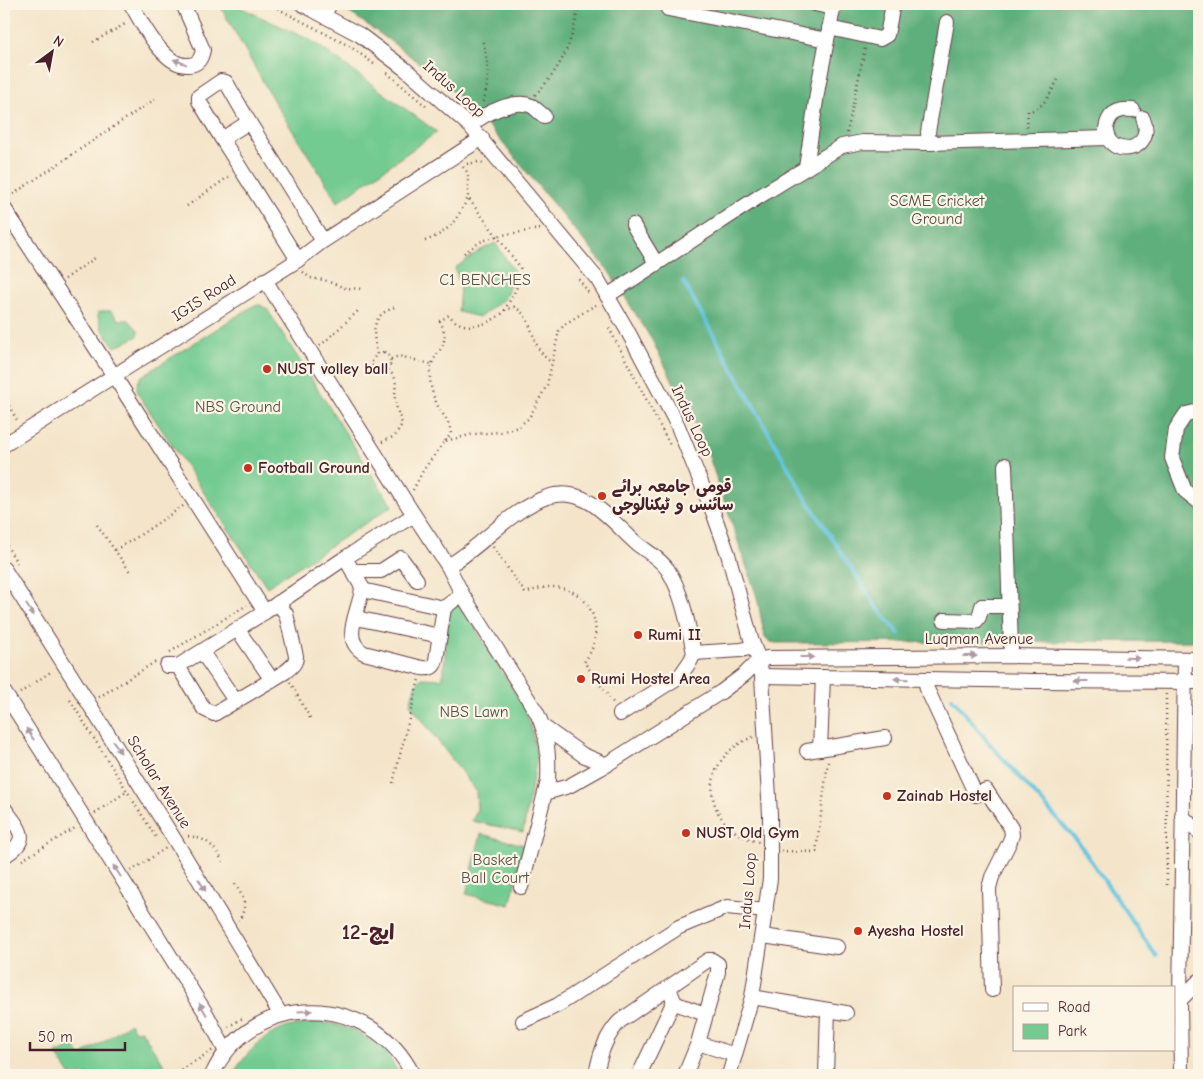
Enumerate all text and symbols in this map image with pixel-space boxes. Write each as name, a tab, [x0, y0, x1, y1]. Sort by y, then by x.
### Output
north arrow	[28, 28, 78, 78]
text: N	[50, 32, 67, 51]
street label: Indus Loop	[419, 57, 489, 121]
one-way arrow	[172, 58, 187, 66]
park label: SCME Cricket Ground	[890, 192, 985, 228]
street label: IGIS Road	[169, 271, 239, 325]
park label: C1 BENCHES	[439, 271, 531, 289]
place label: NUST volley ball	[277, 360, 388, 378]
marker: NUST volley ball	[261, 363, 273, 375]
street label: Indus Loop	[668, 382, 716, 460]
park label: NBS Ground	[195, 398, 281, 416]
place label: Football Ground	[258, 459, 370, 477]
marker: Football Ground	[242, 462, 254, 474]
place label: قومی جامعہ برائے سائنس و ٹیکنالوجی	[612, 478, 734, 516]
marker: قومی جامعہ برائے سائنس و ٹیکنالوجی	[596, 490, 608, 502]
one-way arrow	[25, 603, 35, 616]
place label: Rumi II	[648, 626, 701, 644]
marker: Rumi II	[632, 629, 644, 641]
street label: Luqman Avenue	[925, 630, 1033, 648]
one-way arrow	[962, 652, 978, 660]
one-way arrow	[800, 653, 816, 661]
one-way arrow	[1125, 654, 1141, 662]
place label: Rumi Hostel Area	[591, 670, 710, 688]
marker: Rumi Hostel Area	[575, 673, 587, 685]
one-way arrow	[892, 675, 908, 683]
one-way arrow	[1072, 677, 1088, 685]
park label: NBS Lawn	[439, 703, 509, 721]
one-way arrow	[26, 727, 35, 740]
street label: Scholar Avenue	[123, 732, 195, 832]
one-way arrow	[112, 741, 121, 754]
place label: Zainab Hostel	[897, 787, 992, 805]
marker: Zainab Hostel	[881, 790, 893, 802]
place label: NUST Old Gym	[696, 824, 799, 842]
marker: NUST Old Gym	[680, 827, 692, 839]
park label: Basket Ball Court	[461, 851, 529, 887]
street label: Indus Loop	[736, 852, 760, 930]
one-way arrow	[113, 864, 122, 877]
one-way arrow	[198, 879, 207, 892]
district label: ایچ-12	[342, 920, 394, 945]
place label: Ayesha Hostel	[868, 922, 964, 940]
marker: Ayesha Hostel	[852, 925, 864, 937]
legend	[1013, 986, 1176, 1052]
text: Road	[1058, 998, 1090, 1016]
one-way arrow	[199, 1002, 208, 1015]
one-way arrow	[297, 1007, 313, 1015]
scale bar	[30, 1019, 125, 1051]
text: Park	[1058, 1022, 1087, 1040]
text: 50 m	[38, 1028, 73, 1046]

